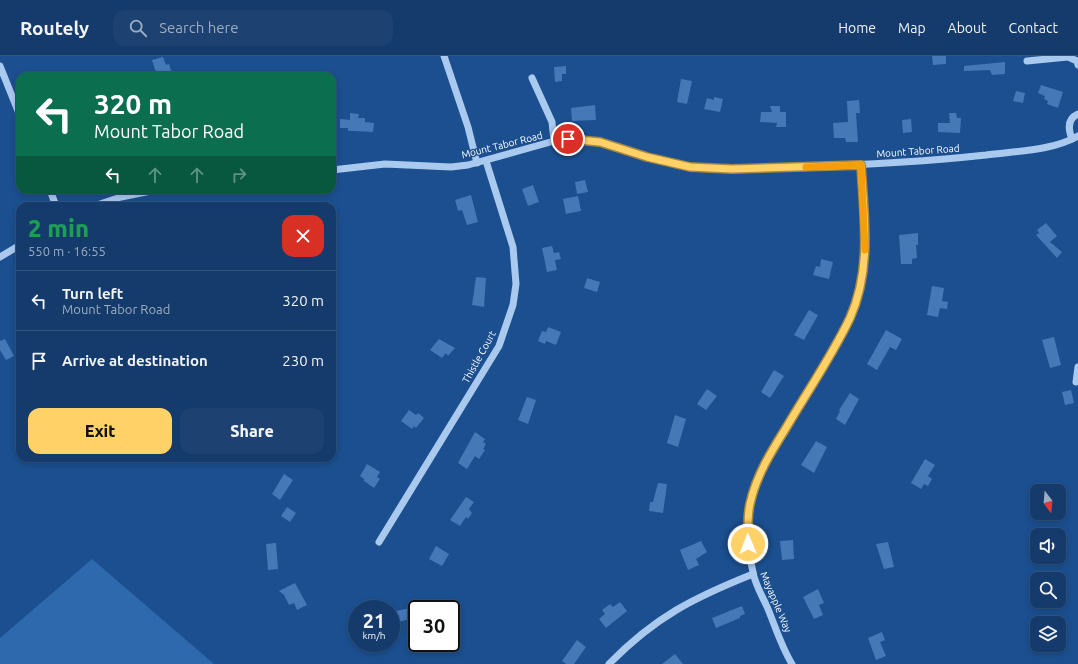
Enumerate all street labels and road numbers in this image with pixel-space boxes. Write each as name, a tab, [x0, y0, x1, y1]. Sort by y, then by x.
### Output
street label: Mount Tabor Road	[460, 130, 544, 160]
street label: Mount Tabor Road	[876, 143, 960, 159]
street label: Thistle Court	[460, 329, 498, 385]
street label: Mayapple Way	[758, 570, 794, 634]

